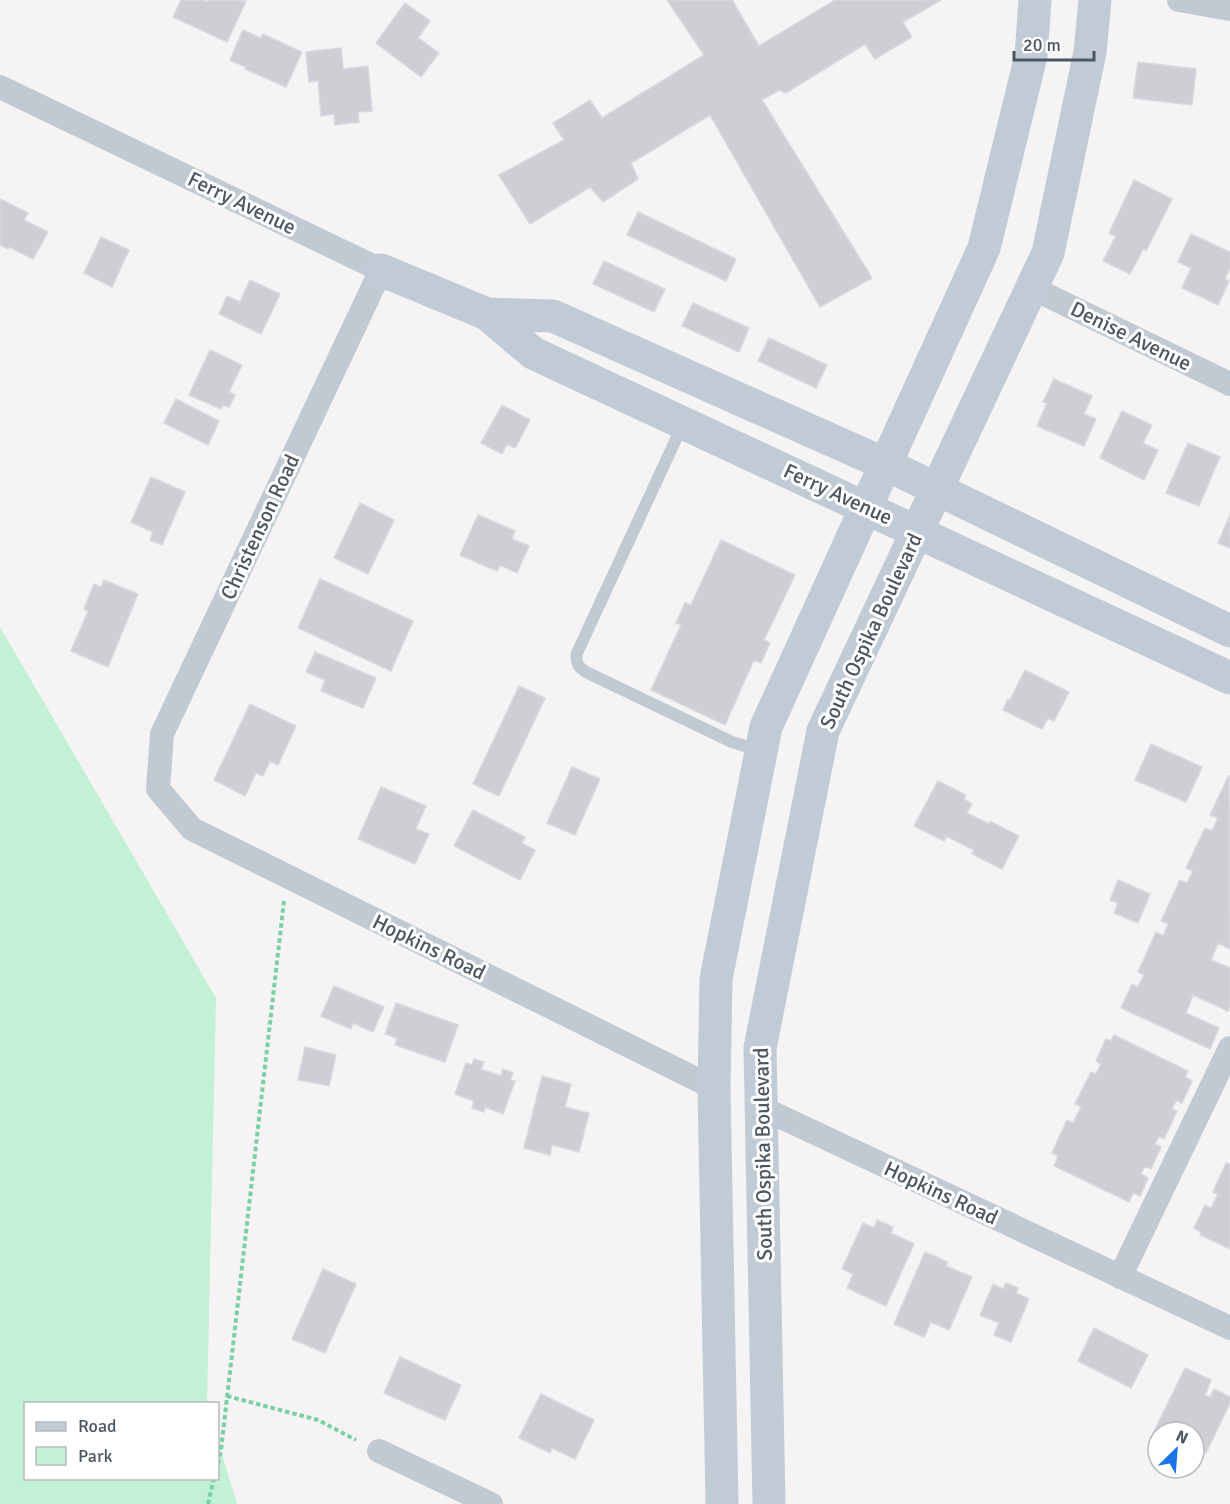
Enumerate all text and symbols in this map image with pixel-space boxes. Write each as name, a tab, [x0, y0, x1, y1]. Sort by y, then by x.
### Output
scale bar	[1014, 24, 1094, 62]
text: 20 m	[1023, 34, 1061, 56]
street label: Ferry Avenue	[184, 166, 300, 240]
street label: Denise Avenue	[1066, 296, 1196, 376]
street label: Christenson Road	[215, 450, 305, 604]
street label: Ferry Avenue	[779, 457, 897, 531]
street label: South Ospika Boulevard	[814, 529, 928, 733]
street label: Hopkins Road	[368, 908, 490, 986]
street label: South Ospika Boulevard	[748, 1047, 778, 1261]
street label: Hopkins Road	[880, 1155, 1002, 1231]
legend	[24, 1402, 219, 1480]
text: Road	[78, 1415, 117, 1437]
north arrow	[1146, 1420, 1206, 1480]
text: N	[1173, 1426, 1191, 1449]
text: Park	[78, 1445, 113, 1467]

